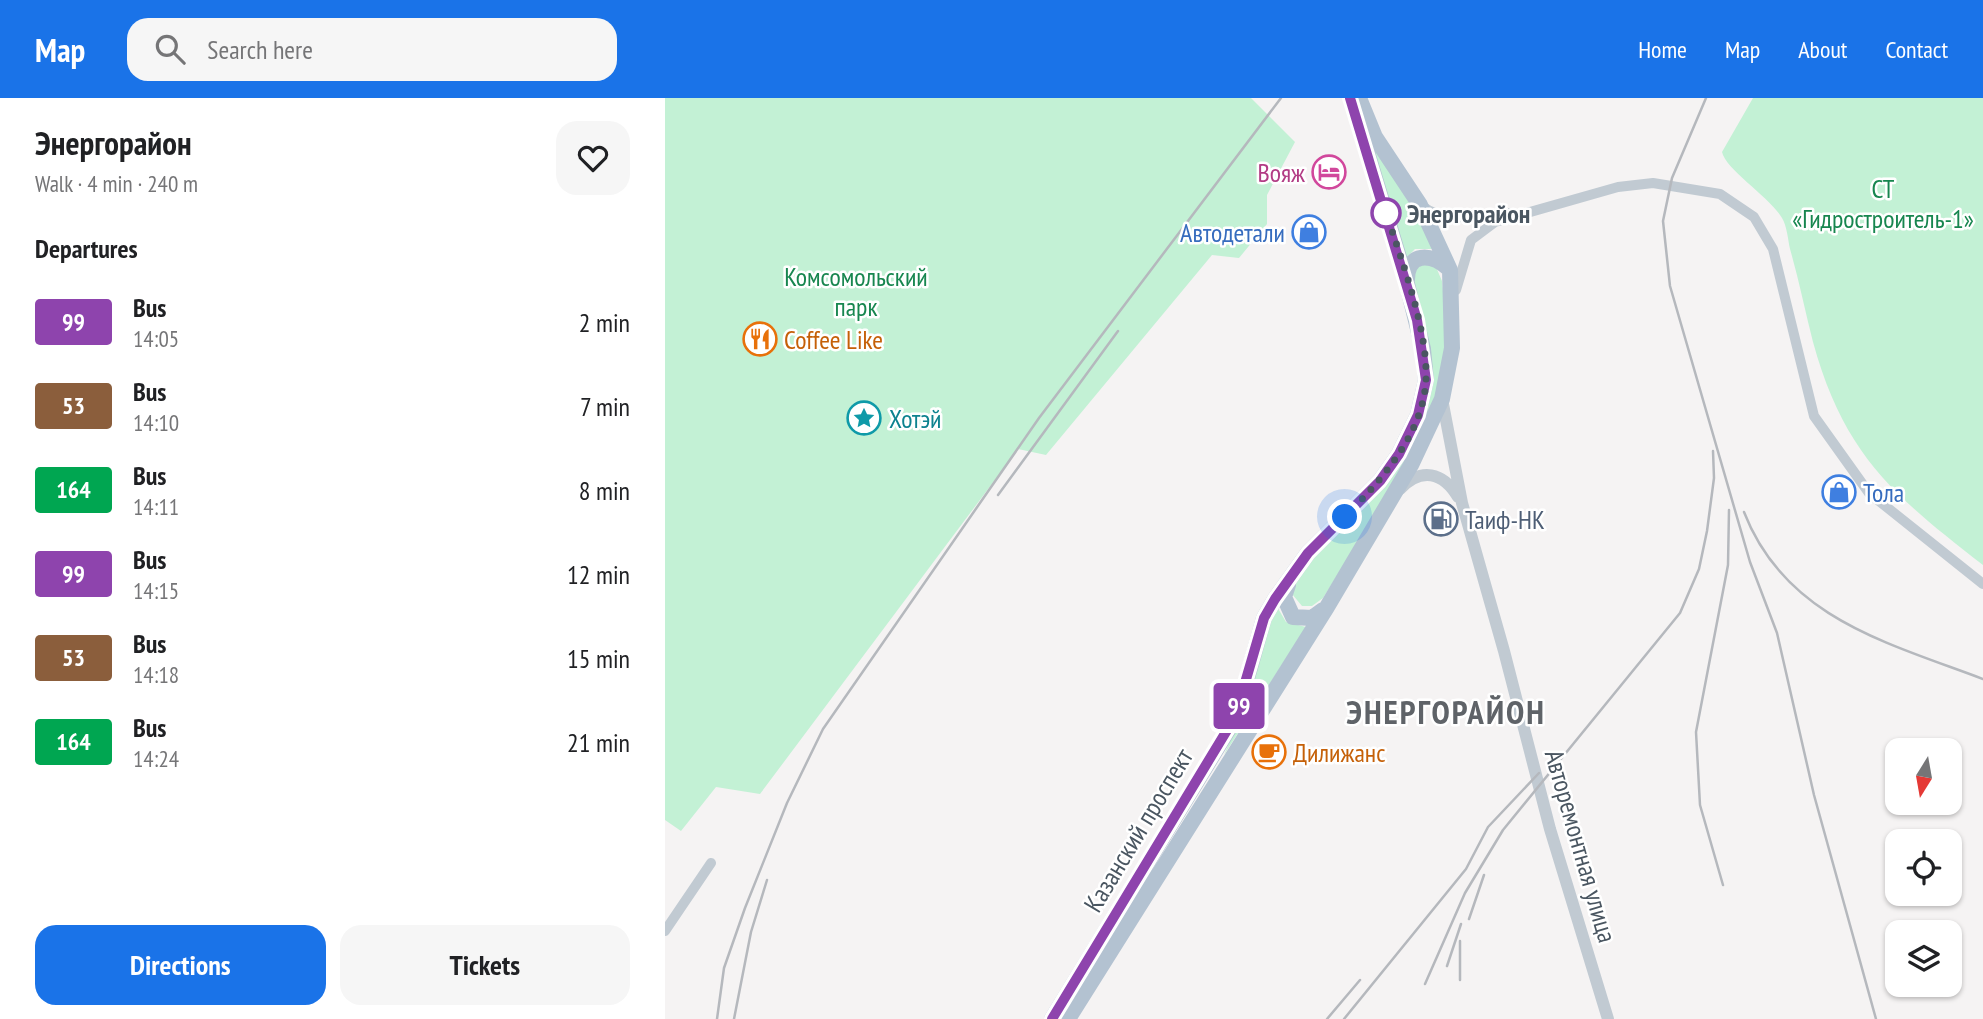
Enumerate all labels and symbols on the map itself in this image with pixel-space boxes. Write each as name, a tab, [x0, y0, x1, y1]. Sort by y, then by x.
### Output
hotel icon: Вояж	[1310, 153, 1348, 191]
place label: Вояж	[1257, 156, 1305, 189]
park label: СТ «Гидростроитель-1»	[1792, 172, 1974, 235]
place label: Энергорайон	[1407, 197, 1530, 230]
marker: Энергорайон	[1371, 198, 1401, 228]
shop icon: Автодетали	[1290, 213, 1328, 251]
place label: Автодетали	[1180, 216, 1285, 249]
park label: Комсомольский парк	[784, 260, 928, 323]
restaurant icon: Coffee Like	[741, 320, 779, 358]
place label: Coffee Like	[784, 323, 883, 356]
place icon: Хотэй	[845, 399, 883, 437]
place label: Хотэй	[889, 402, 942, 435]
shop icon: Тола	[1820, 473, 1858, 511]
place label: Тола	[1863, 476, 1904, 509]
your location	[1327, 499, 1362, 534]
fuel station icon: Таиф-НК	[1422, 500, 1460, 538]
place label: Таиф-НК	[1465, 503, 1545, 536]
line badge: 99	[1207, 683, 1271, 729]
district label: ЭНЕРГОРАЙОН	[1346, 690, 1546, 733]
cafe icon: Дилижанс	[1250, 733, 1288, 771]
place label: Дилижанс	[1293, 736, 1385, 769]
north arrow	[1885, 738, 1962, 816]
street label: Казанский проспект	[1076, 742, 1200, 918]
street label: Авторемонтная улица	[1538, 746, 1624, 946]

